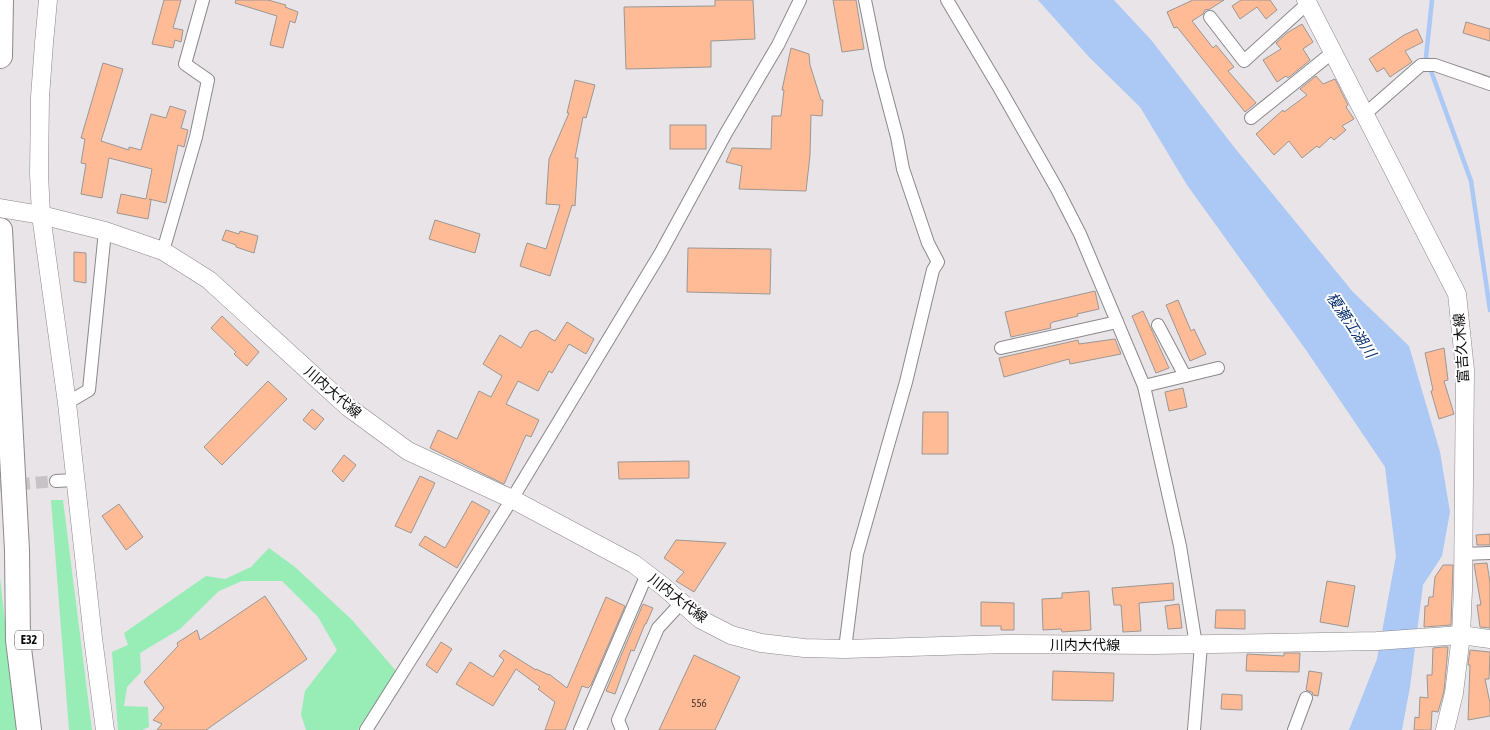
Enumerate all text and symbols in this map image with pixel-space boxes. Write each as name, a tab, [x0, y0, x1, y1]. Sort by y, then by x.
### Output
water label: 榎瀬江湖川	[1323, 289, 1381, 362]
street label: 富吉久木線	[1451, 313, 1471, 383]
street label: 川内大代線	[301, 363, 365, 421]
street label: 川内大代線	[645, 570, 711, 626]
road number: E32	[15, 630, 43, 650]
street label: 川内大代線	[1050, 637, 1120, 653]
house number: 556	[691, 697, 707, 709]

